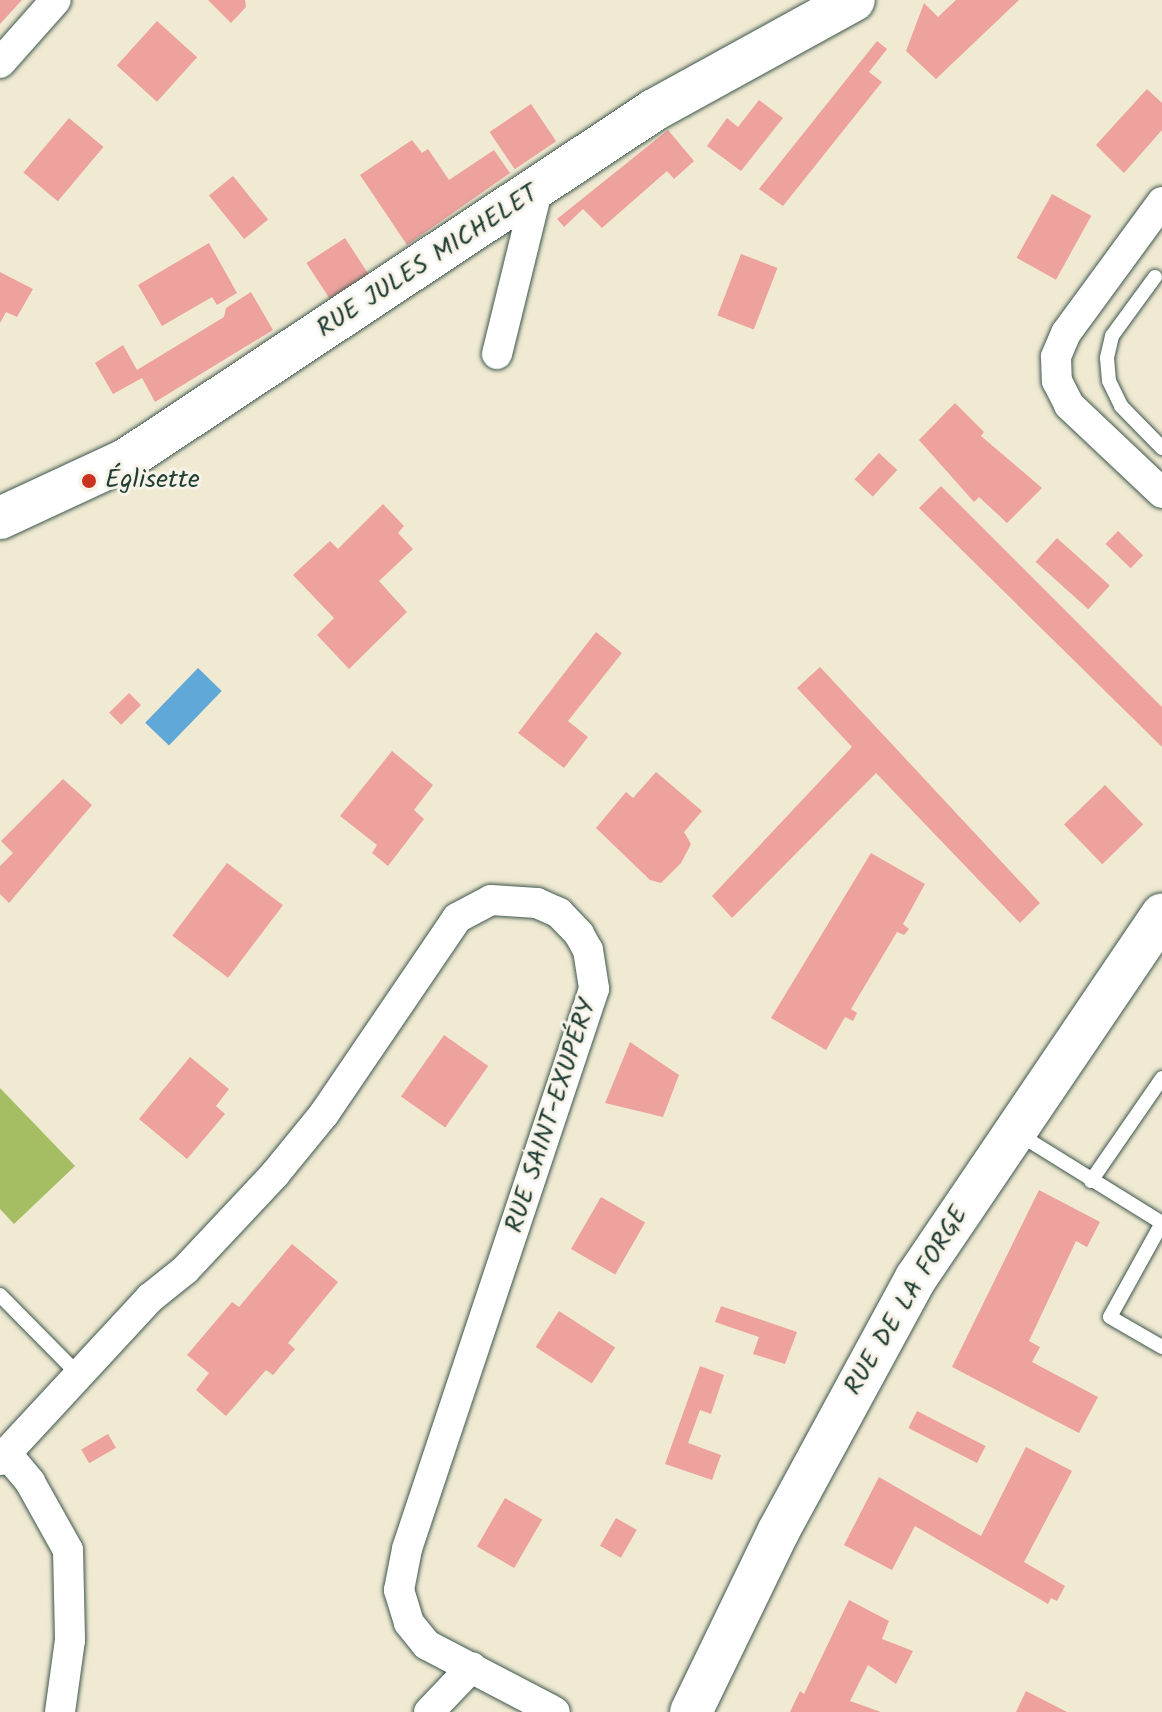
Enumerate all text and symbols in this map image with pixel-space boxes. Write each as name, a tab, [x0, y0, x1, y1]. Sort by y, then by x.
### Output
street label: RUE JULES MICHELET	[311, 179, 545, 345]
place label: Églisette	[105, 465, 200, 497]
marker: Églisette	[80, 472, 98, 490]
street label: RUE SAINT-EXUPÉRY	[499, 995, 605, 1237]
street label: RUE DE LA FORGE	[838, 1201, 976, 1401]

